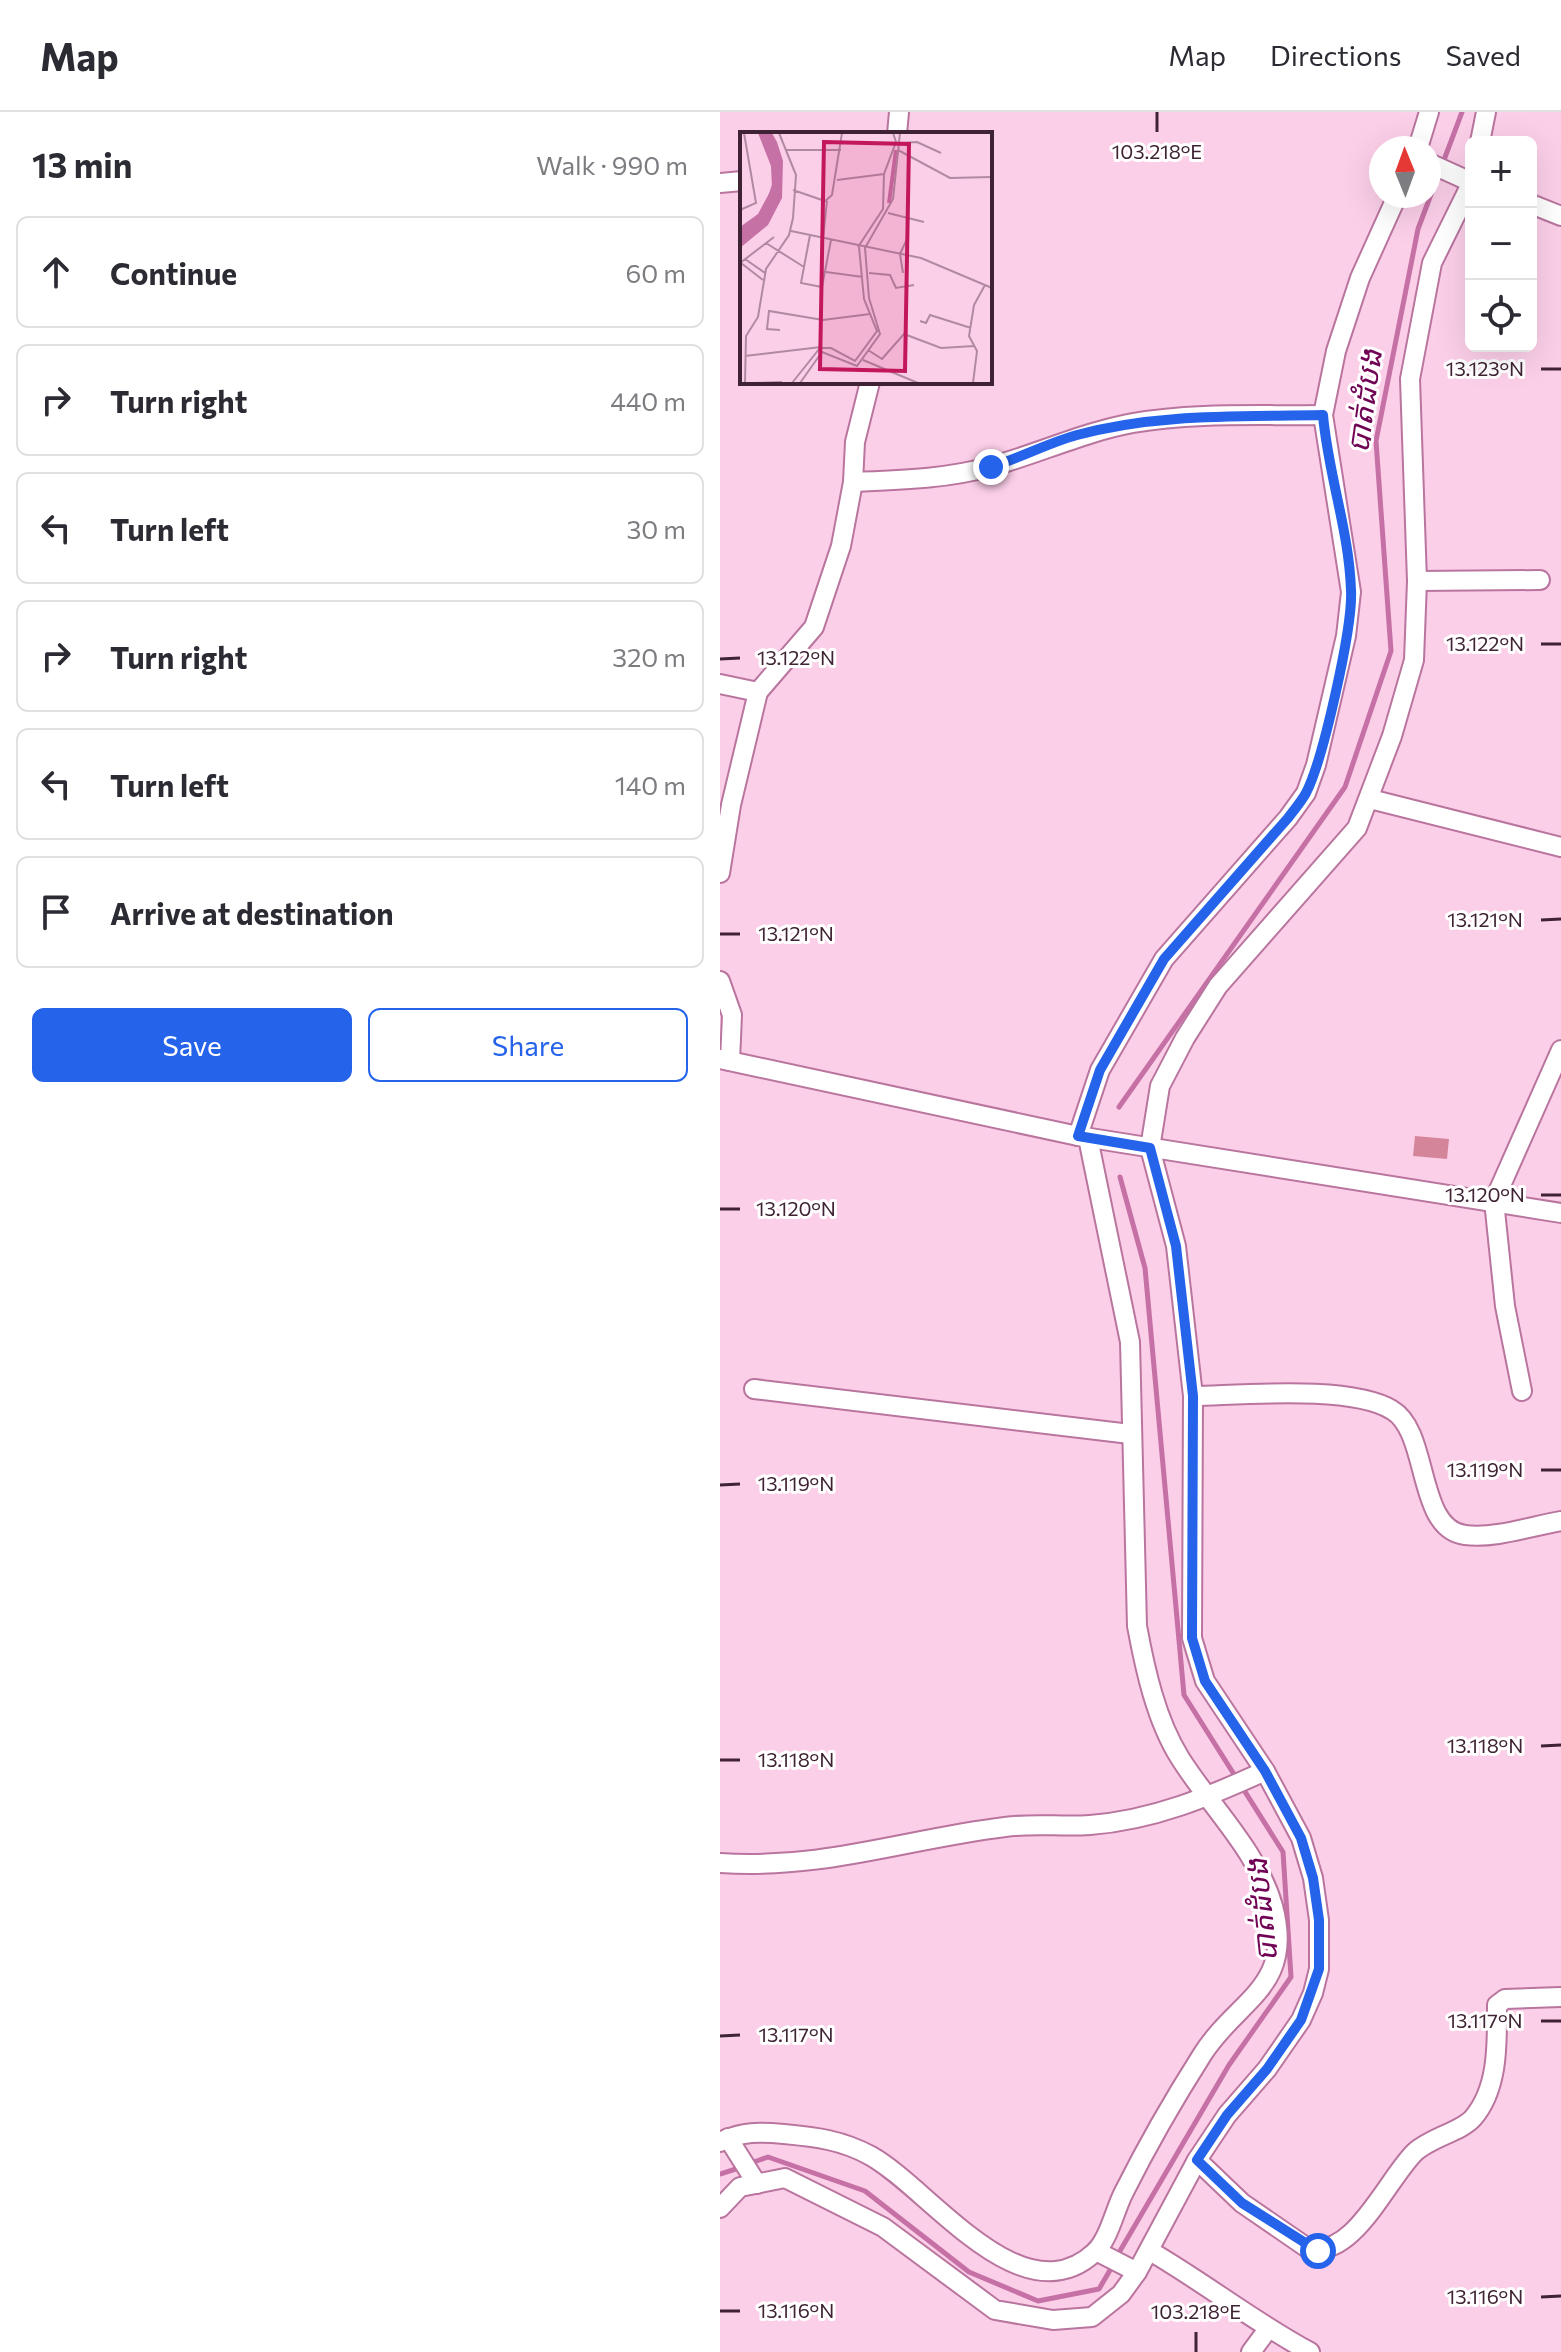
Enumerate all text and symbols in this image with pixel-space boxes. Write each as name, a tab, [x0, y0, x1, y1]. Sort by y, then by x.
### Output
text: Map	[40, 32, 119, 79]
text: Map	[1168, 38, 1226, 72]
text: Directions	[1270, 38, 1401, 72]
text: Saved	[1445, 38, 1521, 72]
inset map	[740, 132, 992, 384]
north arrow	[1369, 136, 1441, 208]
map controls	[1465, 136, 1537, 352]
button: +	[1465, 136, 1537, 208]
text: 103.218°E	[1112, 139, 1202, 163]
text: 13 min	[32, 143, 133, 185]
text: Walk · 990 m	[536, 149, 688, 180]
button: −	[1465, 208, 1537, 280]
icon: ahead	[34, 250, 78, 294]
text: Continue	[110, 254, 237, 291]
text: 60 m	[626, 257, 686, 288]
button: locate	[1465, 280, 1537, 352]
water label: បាត់ដំបង	[1337, 347, 1388, 455]
text: 13.123°N	[1446, 356, 1524, 380]
icon: right	[34, 378, 78, 422]
text: Turn right	[110, 382, 247, 419]
text: 440 m	[610, 385, 686, 416]
route end	[973, 449, 1009, 485]
icon: left	[34, 506, 78, 550]
text: Turn left	[110, 510, 229, 547]
text: 30 m	[627, 513, 686, 544]
text: 13.122°N	[1446, 631, 1524, 655]
icon: right	[34, 634, 78, 678]
text: Turn right	[110, 638, 247, 675]
text: 320 m	[612, 641, 686, 672]
text: 13.122°N	[757, 645, 835, 669]
icon: left	[34, 762, 78, 806]
text: Turn left	[110, 766, 229, 803]
text: 140 m	[615, 769, 686, 800]
icon: arrive	[34, 890, 78, 934]
text: Arrive at destination	[110, 894, 394, 931]
text: 13.121°N	[1447, 907, 1523, 931]
text: 13.121°N	[758, 921, 834, 945]
button: Save	[32, 1008, 352, 1082]
button: Share	[368, 1008, 688, 1082]
text: 13.120°N	[1445, 1182, 1525, 1206]
text: 13.120°N	[756, 1196, 836, 1220]
text: 13.119°N	[1447, 1457, 1523, 1481]
text: 13.119°N	[758, 1471, 834, 1495]
text: 13.118°N	[1447, 1733, 1523, 1757]
text: 13.118°N	[758, 1747, 834, 1771]
water label: បាត់ដំបង	[1236, 1857, 1283, 1964]
text: 13.117°N	[1447, 2008, 1523, 2032]
text: 13.117°N	[758, 2022, 834, 2046]
route start	[1300, 2233, 1336, 2269]
text: 13.116°N	[1447, 2284, 1523, 2308]
text: 13.116°N	[758, 2298, 834, 2322]
text: 103.218°E	[1151, 2299, 1241, 2323]

